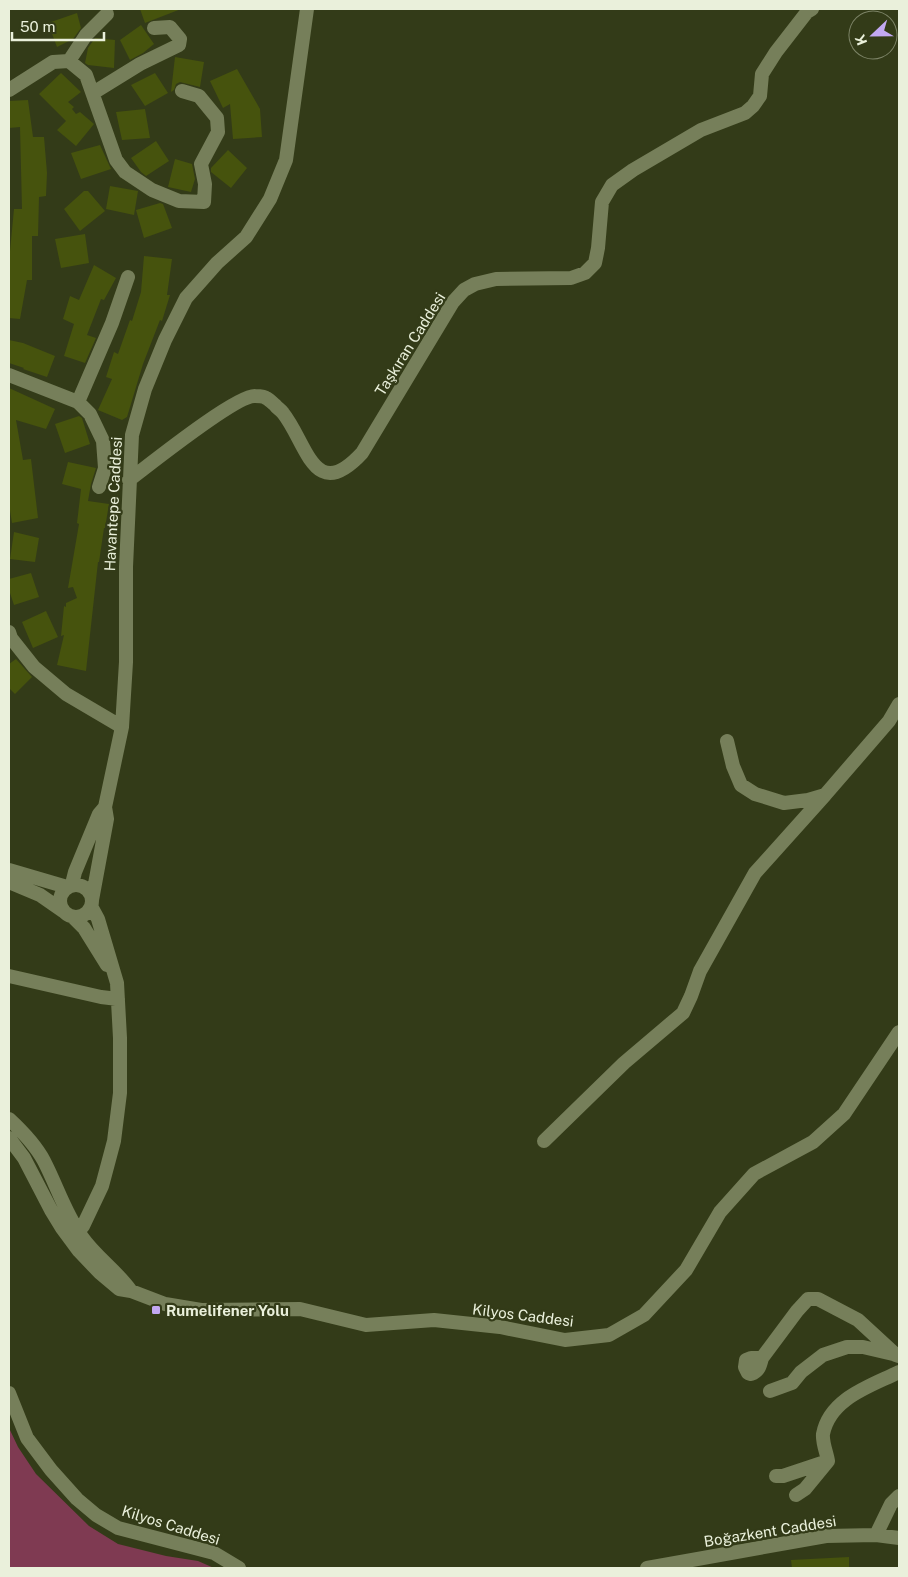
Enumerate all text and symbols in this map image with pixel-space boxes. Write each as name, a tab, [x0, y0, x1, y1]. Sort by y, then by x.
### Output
scale bar	[12, 10, 105, 42]
north arrow	[848, 10, 898, 60]
text: 50 m	[20, 18, 55, 35]
text: K	[852, 32, 870, 48]
street label: Taşkıran Caddesi	[371, 289, 449, 399]
street label: Havantepe Caddesi	[101, 436, 125, 572]
street label: Kilyos Caddesi	[471, 1300, 575, 1330]
place label: Rumelifener Yolu	[166, 1302, 289, 1319]
marker: Rumelifener Yolu	[150, 1304, 162, 1316]
street label: Kilyos Caddesi	[120, 1502, 222, 1548]
street label: Boğazkent Caddesi	[703, 1512, 837, 1550]

